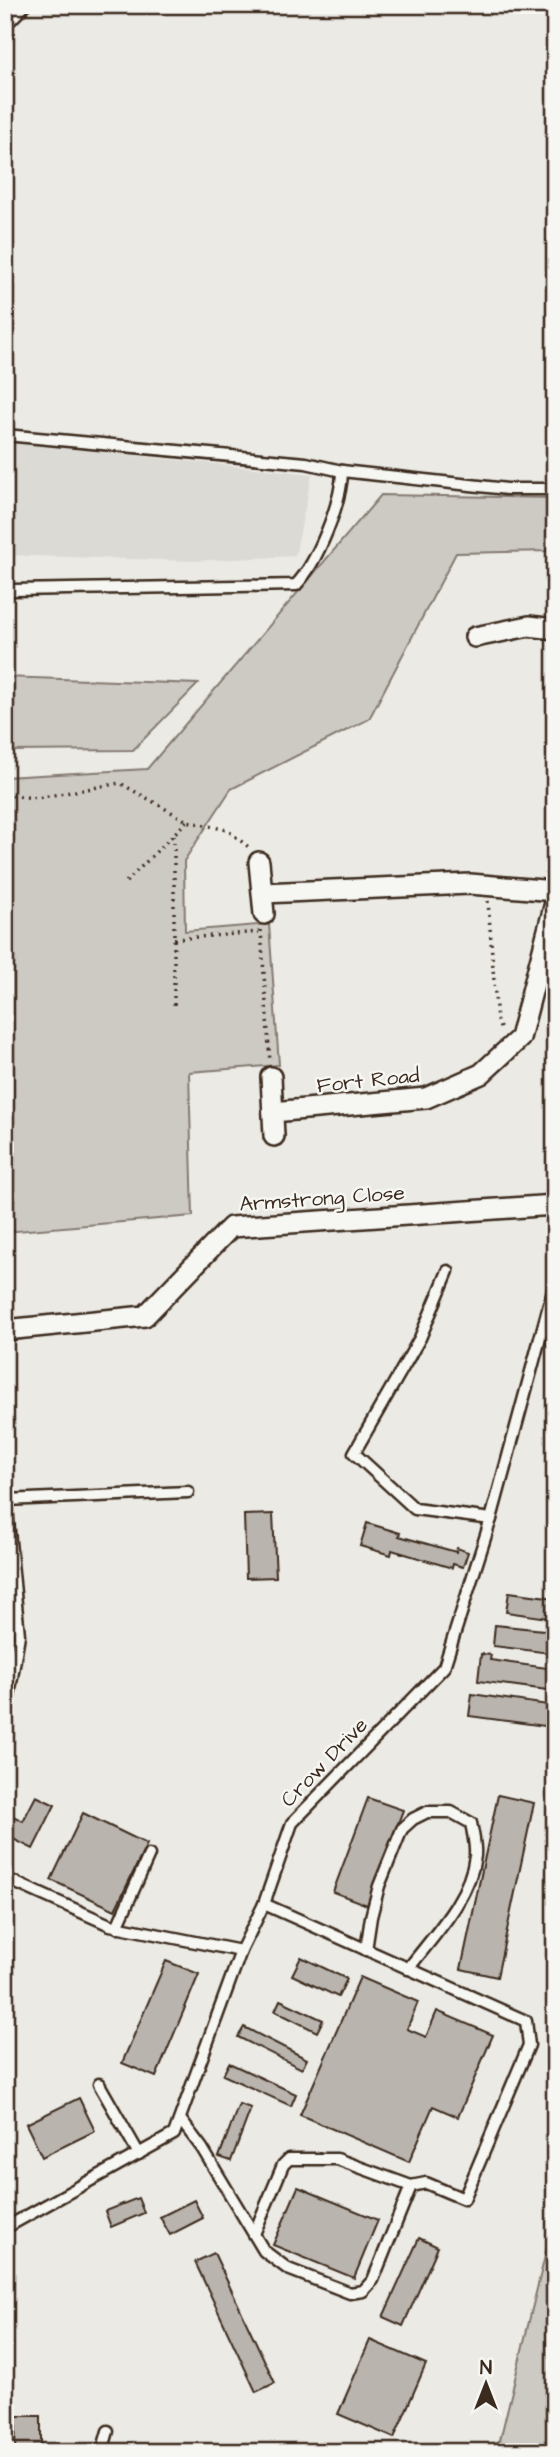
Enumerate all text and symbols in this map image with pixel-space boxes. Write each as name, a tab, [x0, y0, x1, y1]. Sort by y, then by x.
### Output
street label: Fort Road	[315, 1061, 421, 1100]
street label: Armstrong Close	[239, 1178, 406, 1221]
street label: Crow Drive	[274, 1711, 374, 1814]
north arrow	[452, 2348, 522, 2418]
text: N	[480, 2355, 492, 2382]

